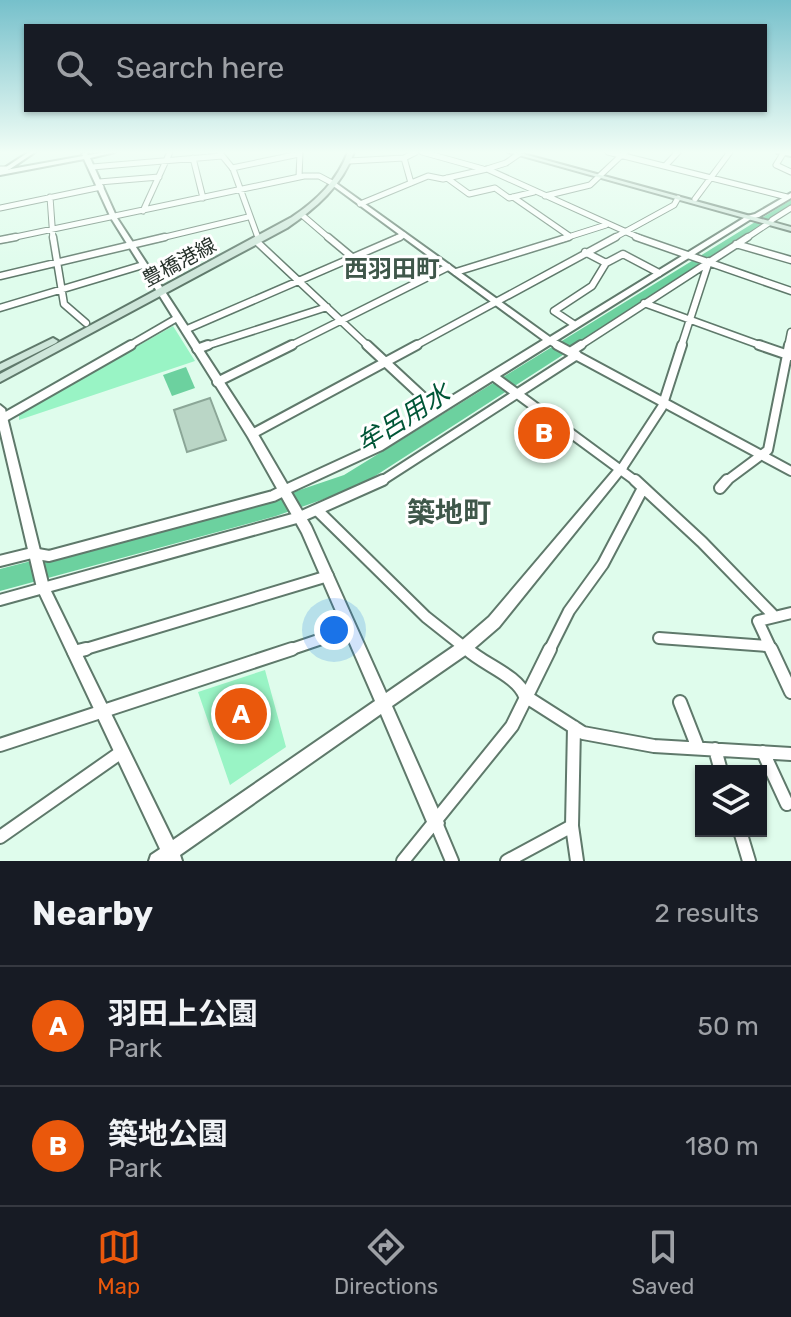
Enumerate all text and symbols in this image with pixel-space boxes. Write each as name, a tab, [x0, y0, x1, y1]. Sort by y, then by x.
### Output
search box	[24, 24, 767, 112]
icon: search	[52, 46, 96, 90]
text: Search here	[116, 50, 284, 86]
street label: 豊橋港線	[138, 233, 220, 291]
district label: 西羽田町	[344, 255, 440, 283]
water label: 牟呂用水	[351, 376, 458, 459]
pin: B	[518, 403, 570, 463]
district label: 築地町	[407, 496, 491, 529]
your location	[314, 610, 354, 650]
pin: A	[215, 684, 267, 744]
map controls	[695, 765, 767, 837]
button: layers	[695, 765, 767, 837]
text: Nearby	[32, 893, 153, 934]
text: 2 results	[655, 898, 759, 929]
text: 羽田上公園	[108, 996, 258, 1032]
text: A	[49, 1011, 67, 1042]
text: 50 m	[698, 1011, 759, 1042]
text: Park	[108, 1033, 162, 1064]
text: 築地公園	[108, 1116, 228, 1152]
text: B	[49, 1131, 67, 1162]
text: 180 m	[685, 1131, 759, 1162]
text: Park	[108, 1153, 162, 1184]
tab: Map	[97, 1225, 141, 1300]
tab: Directions	[334, 1225, 438, 1300]
tab: Saved	[632, 1225, 694, 1300]

